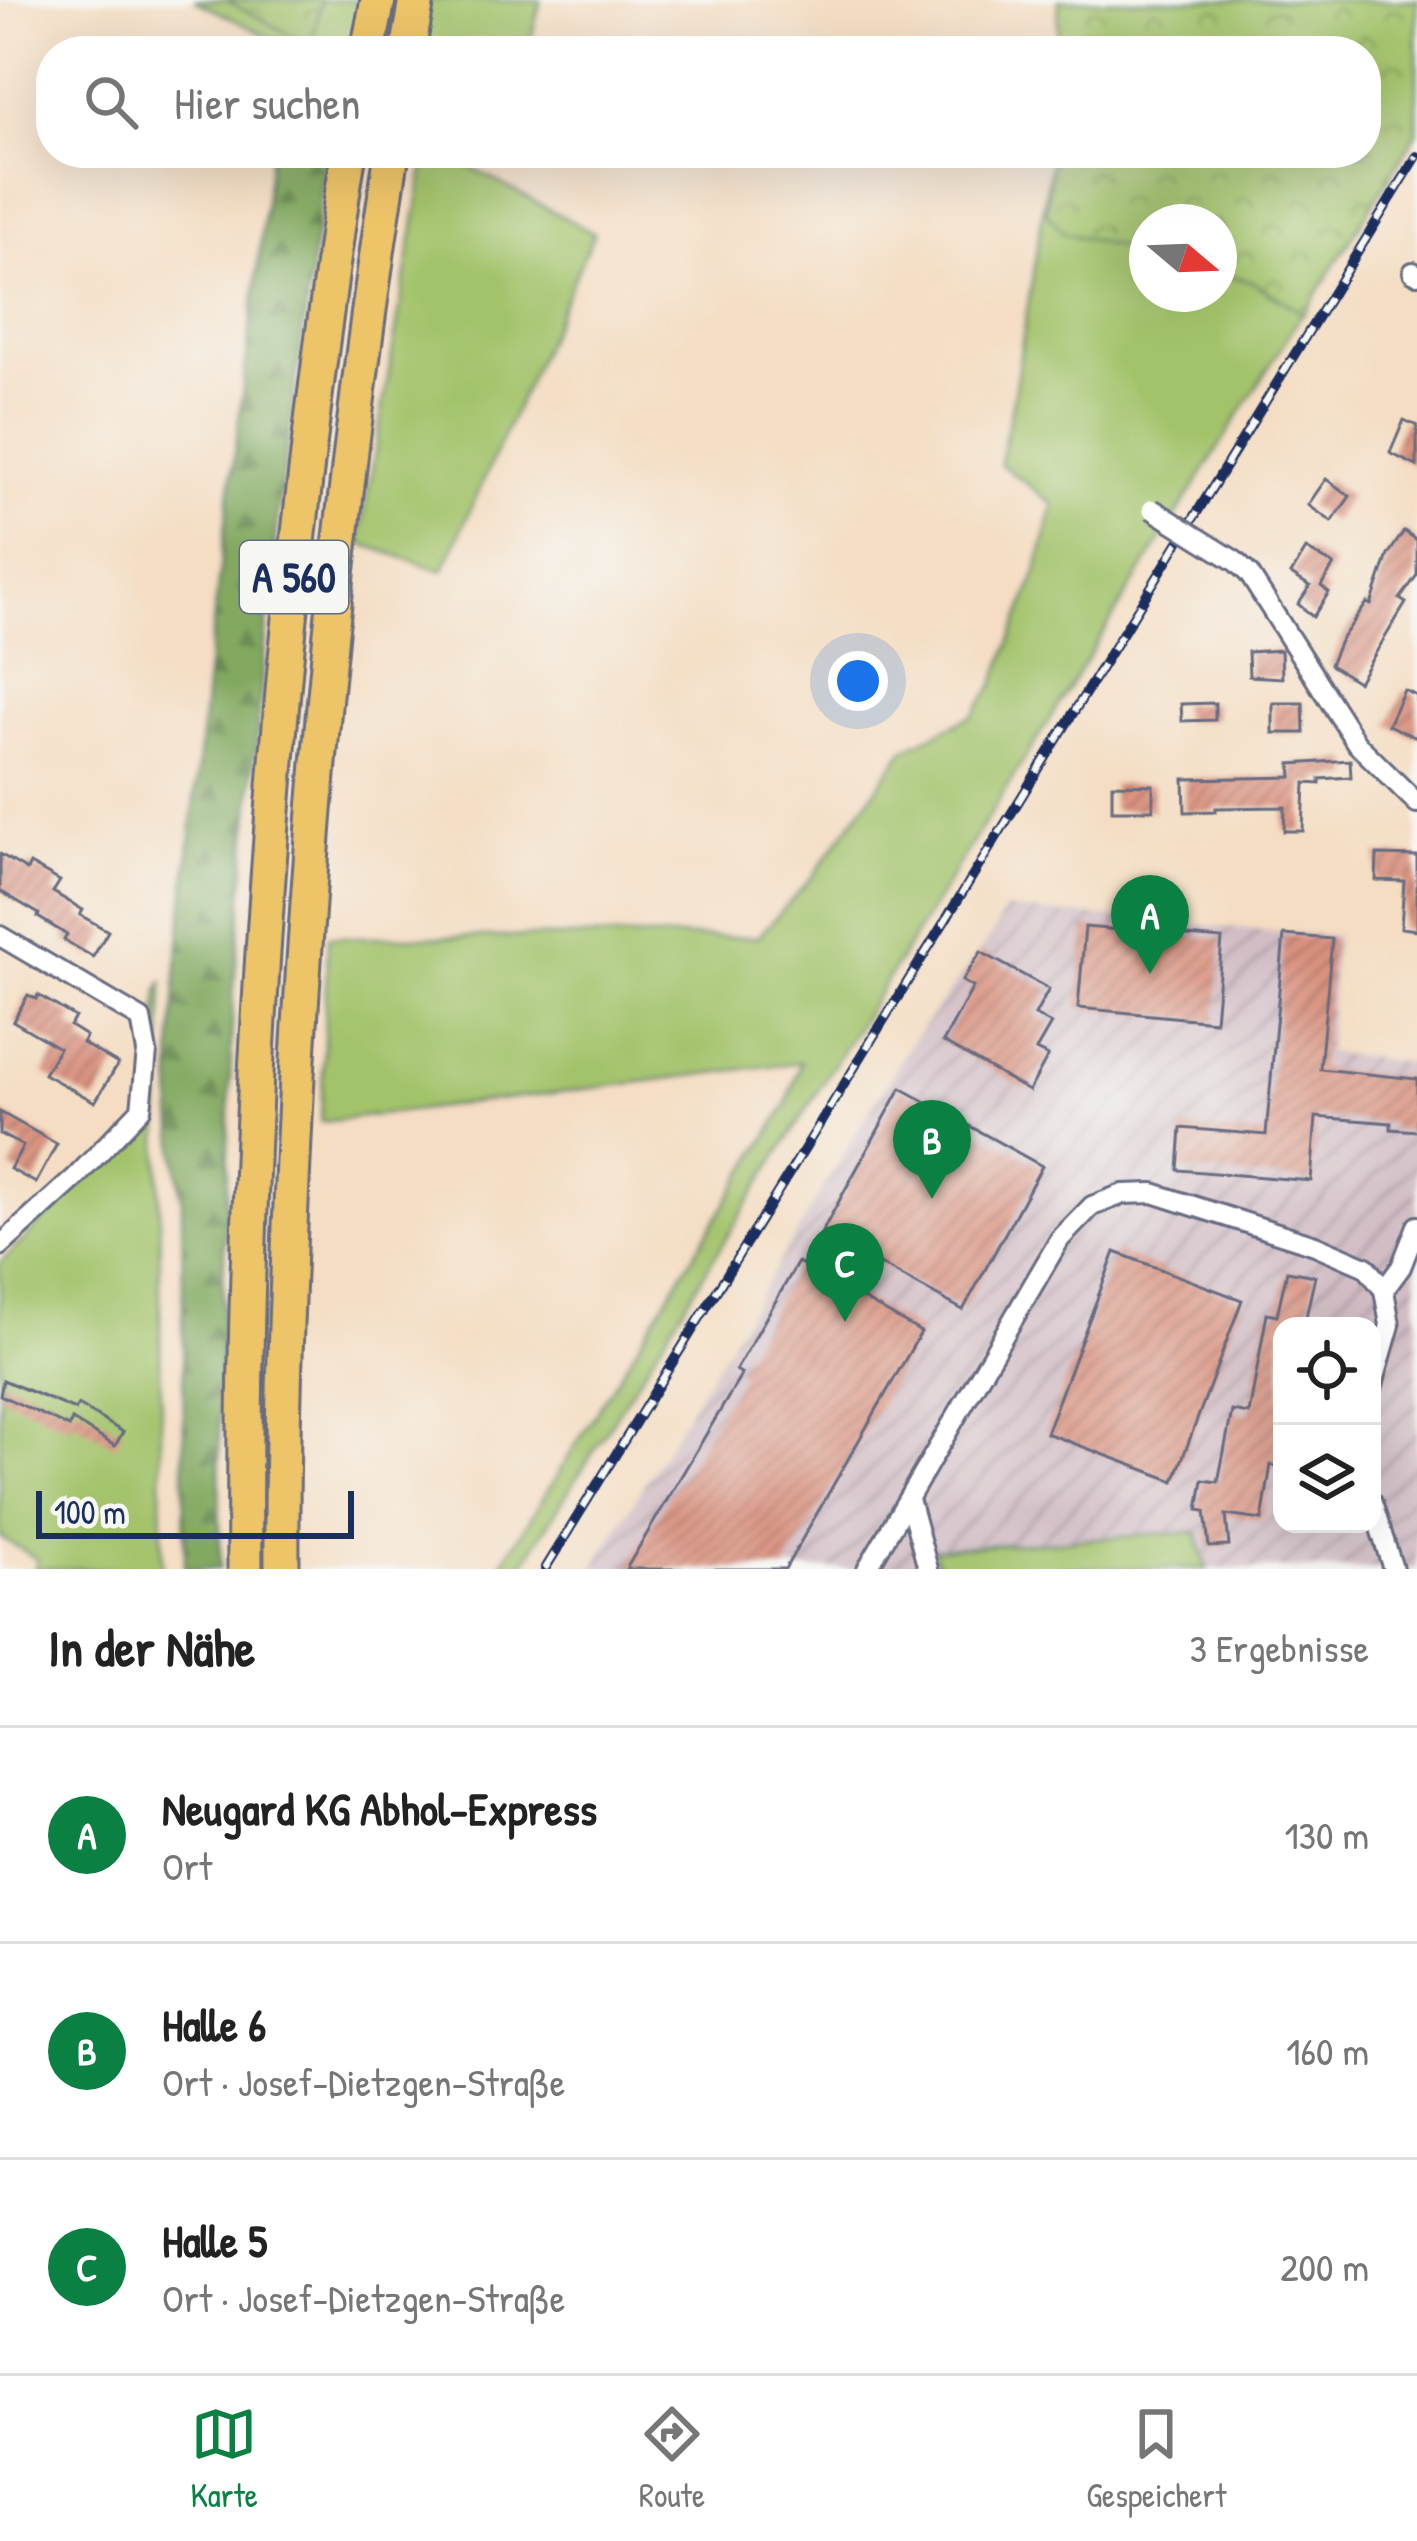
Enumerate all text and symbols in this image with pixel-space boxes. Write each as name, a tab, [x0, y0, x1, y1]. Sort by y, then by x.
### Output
search box	[36, 36, 1381, 168]
icon: search	[78, 69, 144, 135]
text: Hier suchen	[174, 72, 361, 133]
north arrow	[1129, 204, 1237, 312]
road number: A 560	[240, 541, 348, 613]
your location	[828, 651, 888, 711]
pin: A	[1111, 875, 1189, 974]
pin: B	[893, 1100, 971, 1199]
pin: C	[806, 1223, 884, 1322]
map controls	[1273, 1317, 1381, 1533]
button: locate	[1273, 1317, 1381, 1425]
button: layers	[1273, 1425, 1381, 1533]
scale bar	[36, 1485, 354, 1538]
text: 100 m	[54, 1490, 126, 1534]
text: In der Nähe	[48, 1613, 255, 1682]
text: 3 Ergebnisse	[1189, 1621, 1369, 1674]
text: Neugard KG Abhol-Express	[162, 1778, 597, 1839]
text: A	[77, 1808, 97, 1861]
text: 130 m	[1284, 1808, 1369, 1861]
text: Ort	[162, 1839, 212, 1892]
text: Halle 6	[162, 1994, 266, 2055]
text: B	[77, 2024, 97, 2077]
text: 160 m	[1286, 2024, 1369, 2077]
text: Ort · Josef-Dietzgen-Straße	[162, 2055, 565, 2108]
text: Halle 5	[162, 2210, 267, 2271]
text: C	[76, 2240, 98, 2293]
text: 200 m	[1280, 2240, 1369, 2293]
text: Ort · Josef-Dietzgen-Straße	[162, 2271, 565, 2324]
tab: Karte	[191, 2401, 258, 2517]
tab: Route	[639, 2401, 705, 2517]
tab: Gespeichert	[1086, 2401, 1226, 2517]

